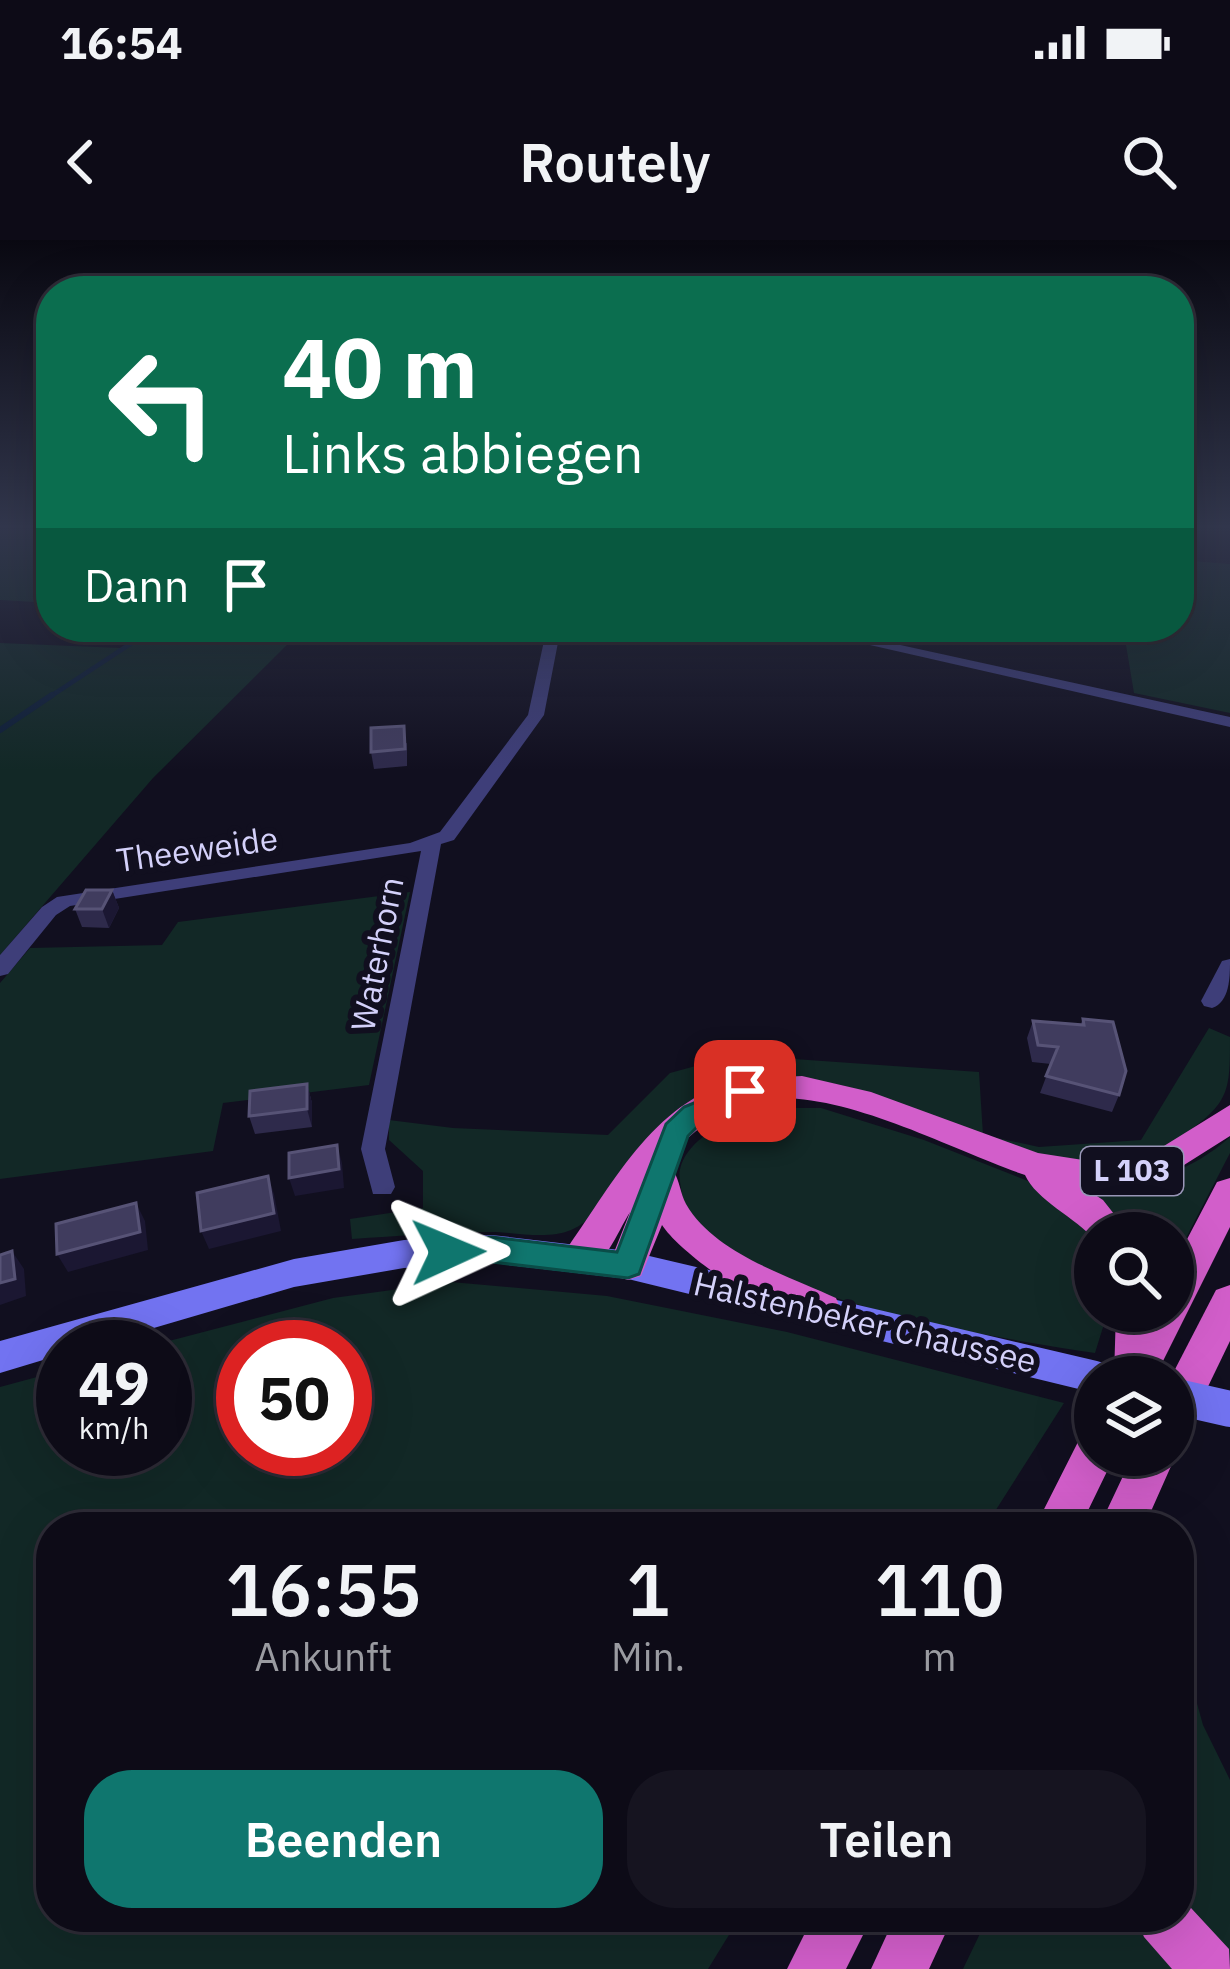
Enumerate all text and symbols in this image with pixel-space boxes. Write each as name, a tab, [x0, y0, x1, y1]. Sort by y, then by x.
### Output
text: 16:54	[60, 13, 183, 71]
text: Routely	[519, 127, 711, 197]
icon: back	[48, 129, 114, 195]
icon: search	[1116, 129, 1182, 195]
text: 40 m	[282, 312, 478, 421]
icon: left	[84, 324, 240, 480]
text: Links abbiegen	[282, 418, 643, 488]
icon: arrive	[213, 552, 279, 618]
text: Dann	[84, 556, 189, 614]
street label: Theeweide	[113, 816, 280, 881]
street label: Waterhorn	[340, 873, 413, 1035]
pin	[694, 1040, 796, 1142]
icon: arrive	[712, 1058, 778, 1124]
road number: L 103	[1081, 1147, 1183, 1195]
position arrow	[385, 1189, 511, 1315]
map controls	[1074, 1212, 1194, 1476]
button: search	[1074, 1212, 1194, 1332]
street label: Halstenbeker Chaussee	[690, 1261, 1040, 1382]
speed limit sign: 50	[216, 1320, 372, 1476]
text: 49	[78, 1343, 150, 1422]
button: layers	[1074, 1356, 1194, 1476]
text: km/h	[79, 1408, 149, 1447]
text: 16:55	[226, 1542, 421, 1636]
text: 1	[626, 1542, 670, 1636]
text: 110	[875, 1542, 1004, 1636]
text: Ankunft	[255, 1631, 392, 1682]
text: Min.	[611, 1631, 685, 1682]
text: m	[923, 1631, 957, 1682]
button: Beenden	[84, 1770, 603, 1908]
button: Teilen	[627, 1770, 1146, 1908]

